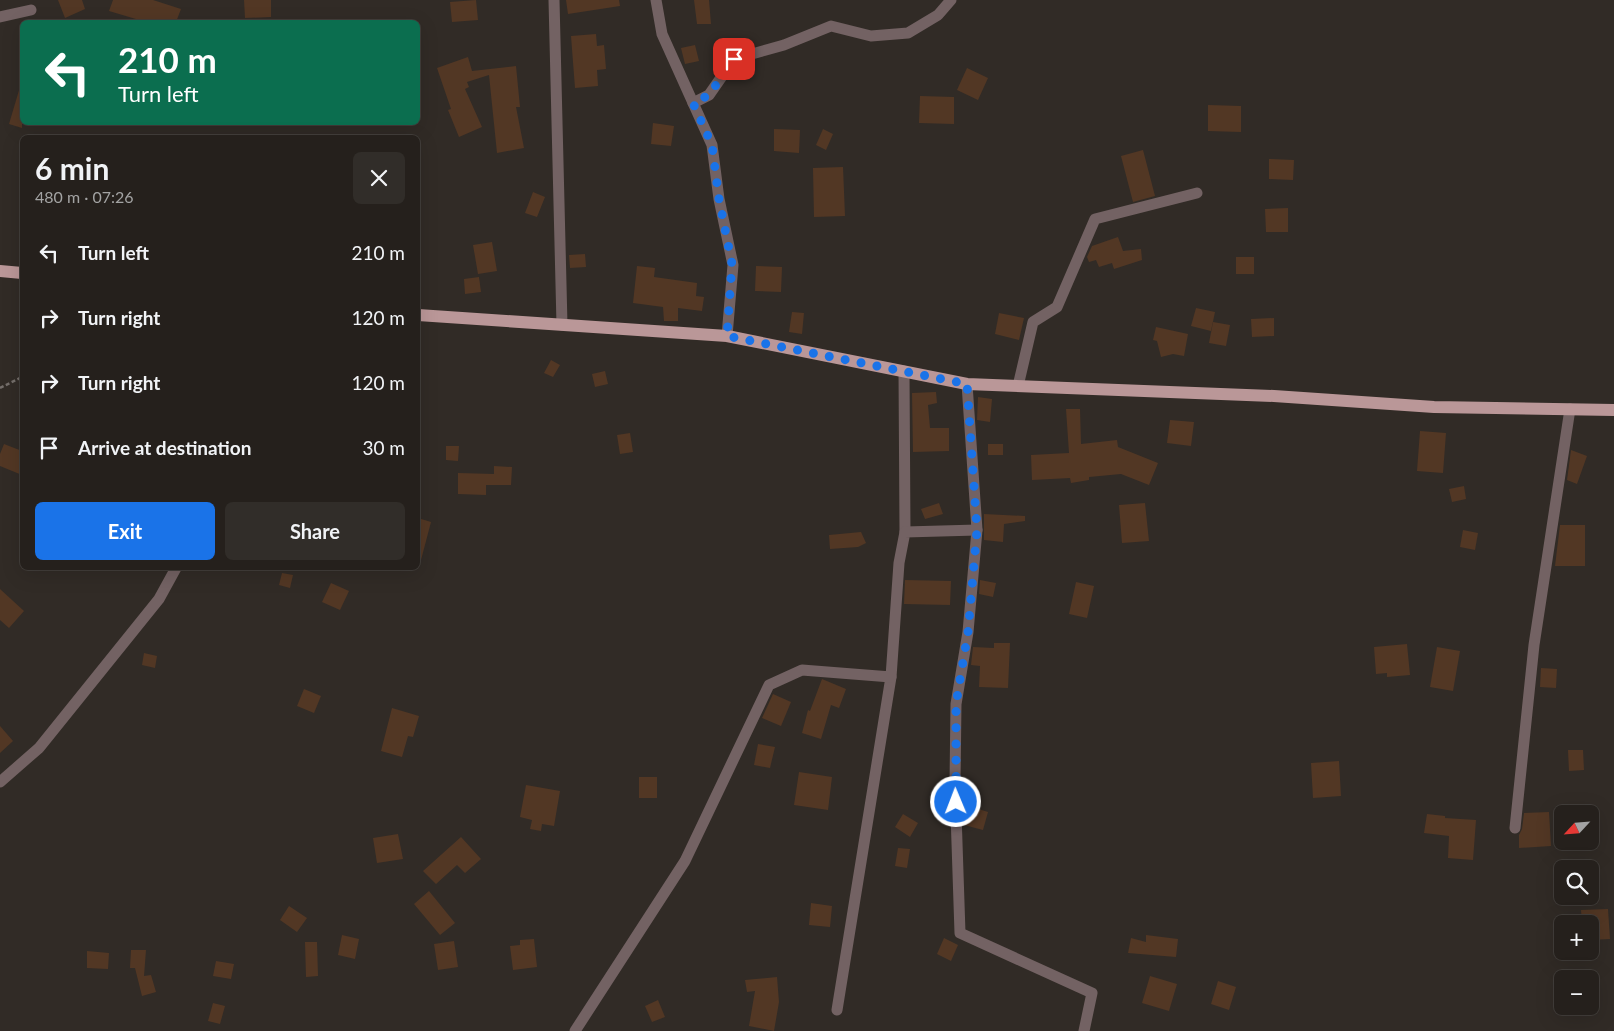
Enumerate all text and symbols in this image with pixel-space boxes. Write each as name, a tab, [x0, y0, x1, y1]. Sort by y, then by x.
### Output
text: 210 m	[118, 38, 217, 80]
pin	[713, 38, 755, 80]
icon: left	[35, 40, 100, 105]
icon: arrive	[720, 45, 748, 73]
text: Turn left	[118, 80, 199, 107]
text: 6 min	[35, 150, 109, 186]
button: close	[353, 152, 405, 204]
text: 480 m · 07:26	[35, 187, 134, 206]
icon: left	[35, 239, 63, 267]
text: Turn left	[78, 241, 149, 264]
text: 210 m	[351, 241, 405, 264]
icon: right	[35, 304, 63, 332]
text: Turn right	[78, 306, 160, 329]
text: 120 m	[351, 306, 405, 329]
icon: right	[35, 369, 63, 397]
text: Turn right	[78, 371, 160, 394]
text: 120 m	[351, 371, 405, 394]
icon: arrive	[35, 434, 63, 462]
text: Arrive at destination	[78, 436, 251, 459]
text: 30 m	[362, 436, 405, 459]
button: Exit	[35, 502, 215, 560]
button: Share	[225, 502, 405, 560]
position arrow	[929, 775, 981, 827]
north arrow	[1554, 805, 1599, 850]
map controls	[1554, 805, 1599, 1015]
button: search	[1554, 860, 1599, 905]
button: +	[1554, 915, 1599, 960]
button: −	[1554, 970, 1599, 1015]

